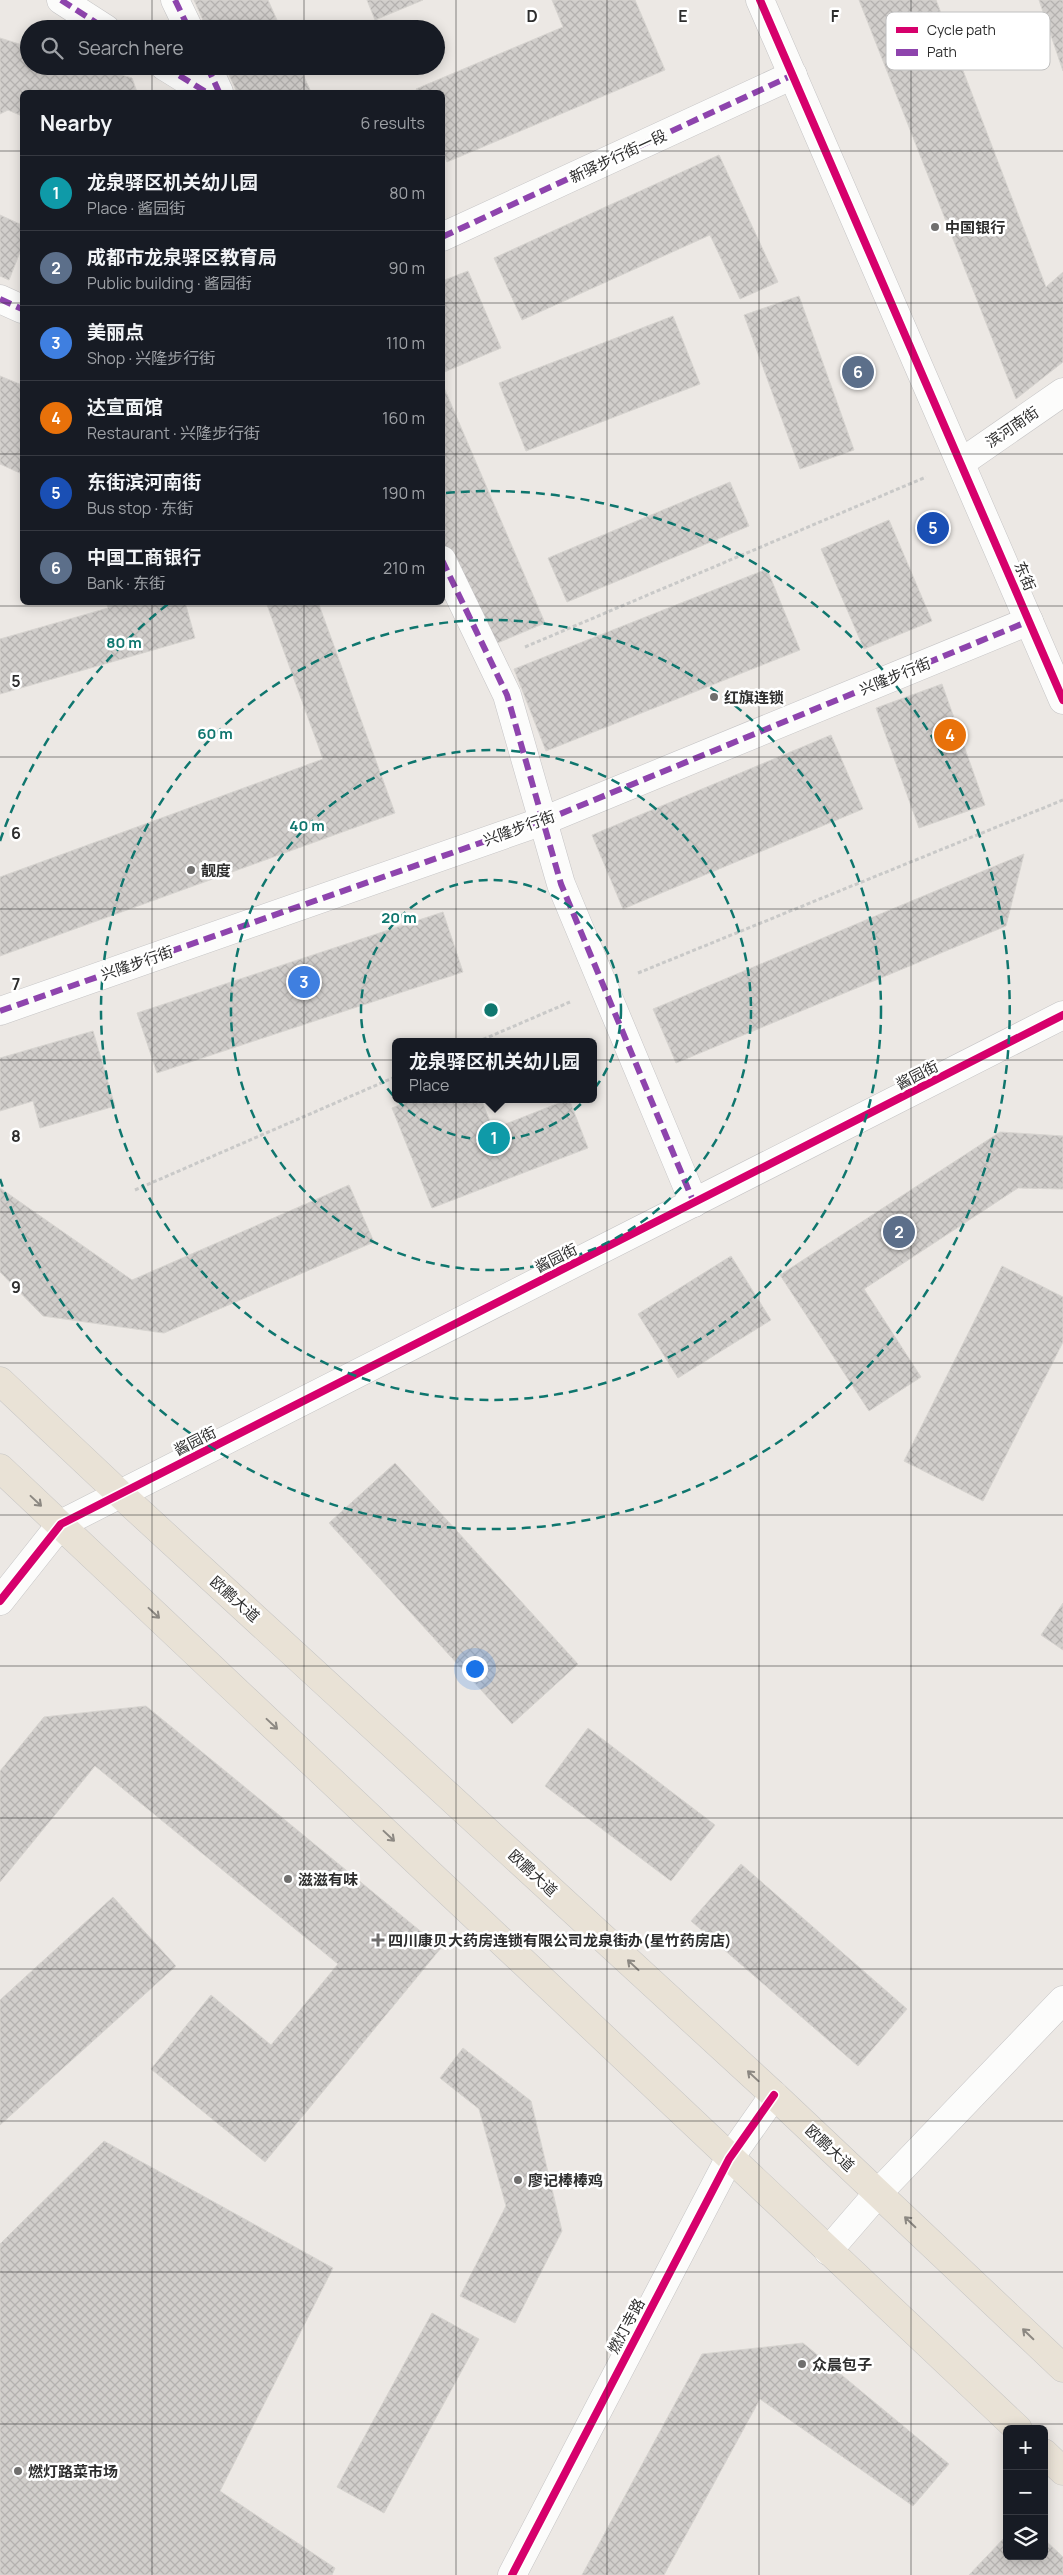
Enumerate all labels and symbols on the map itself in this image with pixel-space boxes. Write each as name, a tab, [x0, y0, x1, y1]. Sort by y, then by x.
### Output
text: D	[526, 5, 538, 27]
text: E	[678, 5, 688, 27]
text: F	[831, 5, 840, 27]
legend	[886, 12, 1050, 70]
text: Cycle path	[927, 20, 996, 39]
text: Path	[927, 42, 957, 61]
street label: 新驿步行街一段	[566, 124, 670, 188]
place label: 中国银行	[945, 217, 1005, 238]
marker: 中国银行	[929, 221, 941, 233]
pin: 6	[842, 353, 874, 391]
street label: 滨河南街	[981, 402, 1043, 452]
pin: 5	[917, 509, 949, 547]
street label: 东街	[1009, 558, 1041, 594]
text: 80 m	[106, 632, 142, 653]
street label: 兴隆步行街	[856, 652, 934, 700]
text: 5	[11, 670, 21, 692]
place label: 红旗连锁	[724, 687, 784, 708]
marker: 红旗连锁	[708, 691, 720, 703]
pin: 4	[934, 716, 966, 754]
text: 60 m	[197, 723, 233, 744]
street label: 兴隆步行街	[480, 805, 558, 851]
text: 40 m	[289, 815, 325, 836]
text: 6	[11, 822, 21, 844]
place label: 靓度	[201, 860, 231, 881]
marker: 靓度	[185, 864, 197, 876]
text: 20 m	[381, 907, 417, 928]
street label: 兴隆步行街	[98, 941, 176, 985]
pin: 3	[288, 963, 320, 1001]
text: 7	[12, 973, 20, 995]
centre of rings	[482, 1001, 500, 1019]
street label: 酱园街	[892, 1055, 942, 1095]
pin: 1	[478, 1119, 510, 1157]
text: 8	[11, 1125, 21, 1147]
pin: 2	[883, 1213, 915, 1251]
street label: 酱园街	[531, 1238, 581, 1278]
text: 9	[11, 1276, 21, 1298]
street label: 酱园街	[170, 1421, 220, 1461]
one-way arrow	[29, 1495, 42, 1507]
street label: 欧鹏大道	[206, 1571, 264, 1627]
one-way arrow	[147, 1606, 159, 1618]
your location	[462, 1656, 488, 1682]
one-way arrow	[265, 1718, 278, 1730]
one-way arrow	[383, 1830, 396, 1842]
street label: 欧鹏大道	[504, 1845, 562, 1901]
place label: 滋滋有味	[298, 1869, 358, 1890]
marker: 滋滋有味	[282, 1873, 294, 1885]
place label: 四川康贝大药房连锁有限公司龙泉街办(星竹药房店)	[388, 1930, 732, 1951]
marker: 四川康贝大药房连锁有限公司龙泉街办(星竹药房店)	[372, 1934, 384, 1946]
one-way arrow	[627, 1959, 640, 1971]
one-way arrow	[746, 2070, 759, 2082]
street label: 欧鹏大道	[801, 2120, 859, 2176]
place label: 廖记棒棒鸡	[528, 2170, 603, 2191]
marker: 廖记棒棒鸡	[512, 2174, 524, 2186]
one-way arrow	[904, 2216, 916, 2228]
street label: 燃灯寺路	[603, 2295, 649, 2357]
one-way arrow	[1021, 2328, 1034, 2340]
place label: 众晨包子	[812, 2354, 872, 2375]
marker: 众晨包子	[796, 2358, 808, 2370]
place label: 燃灯路菜市场	[28, 2461, 118, 2482]
marker: 燃灯路菜市场	[12, 2465, 24, 2477]

